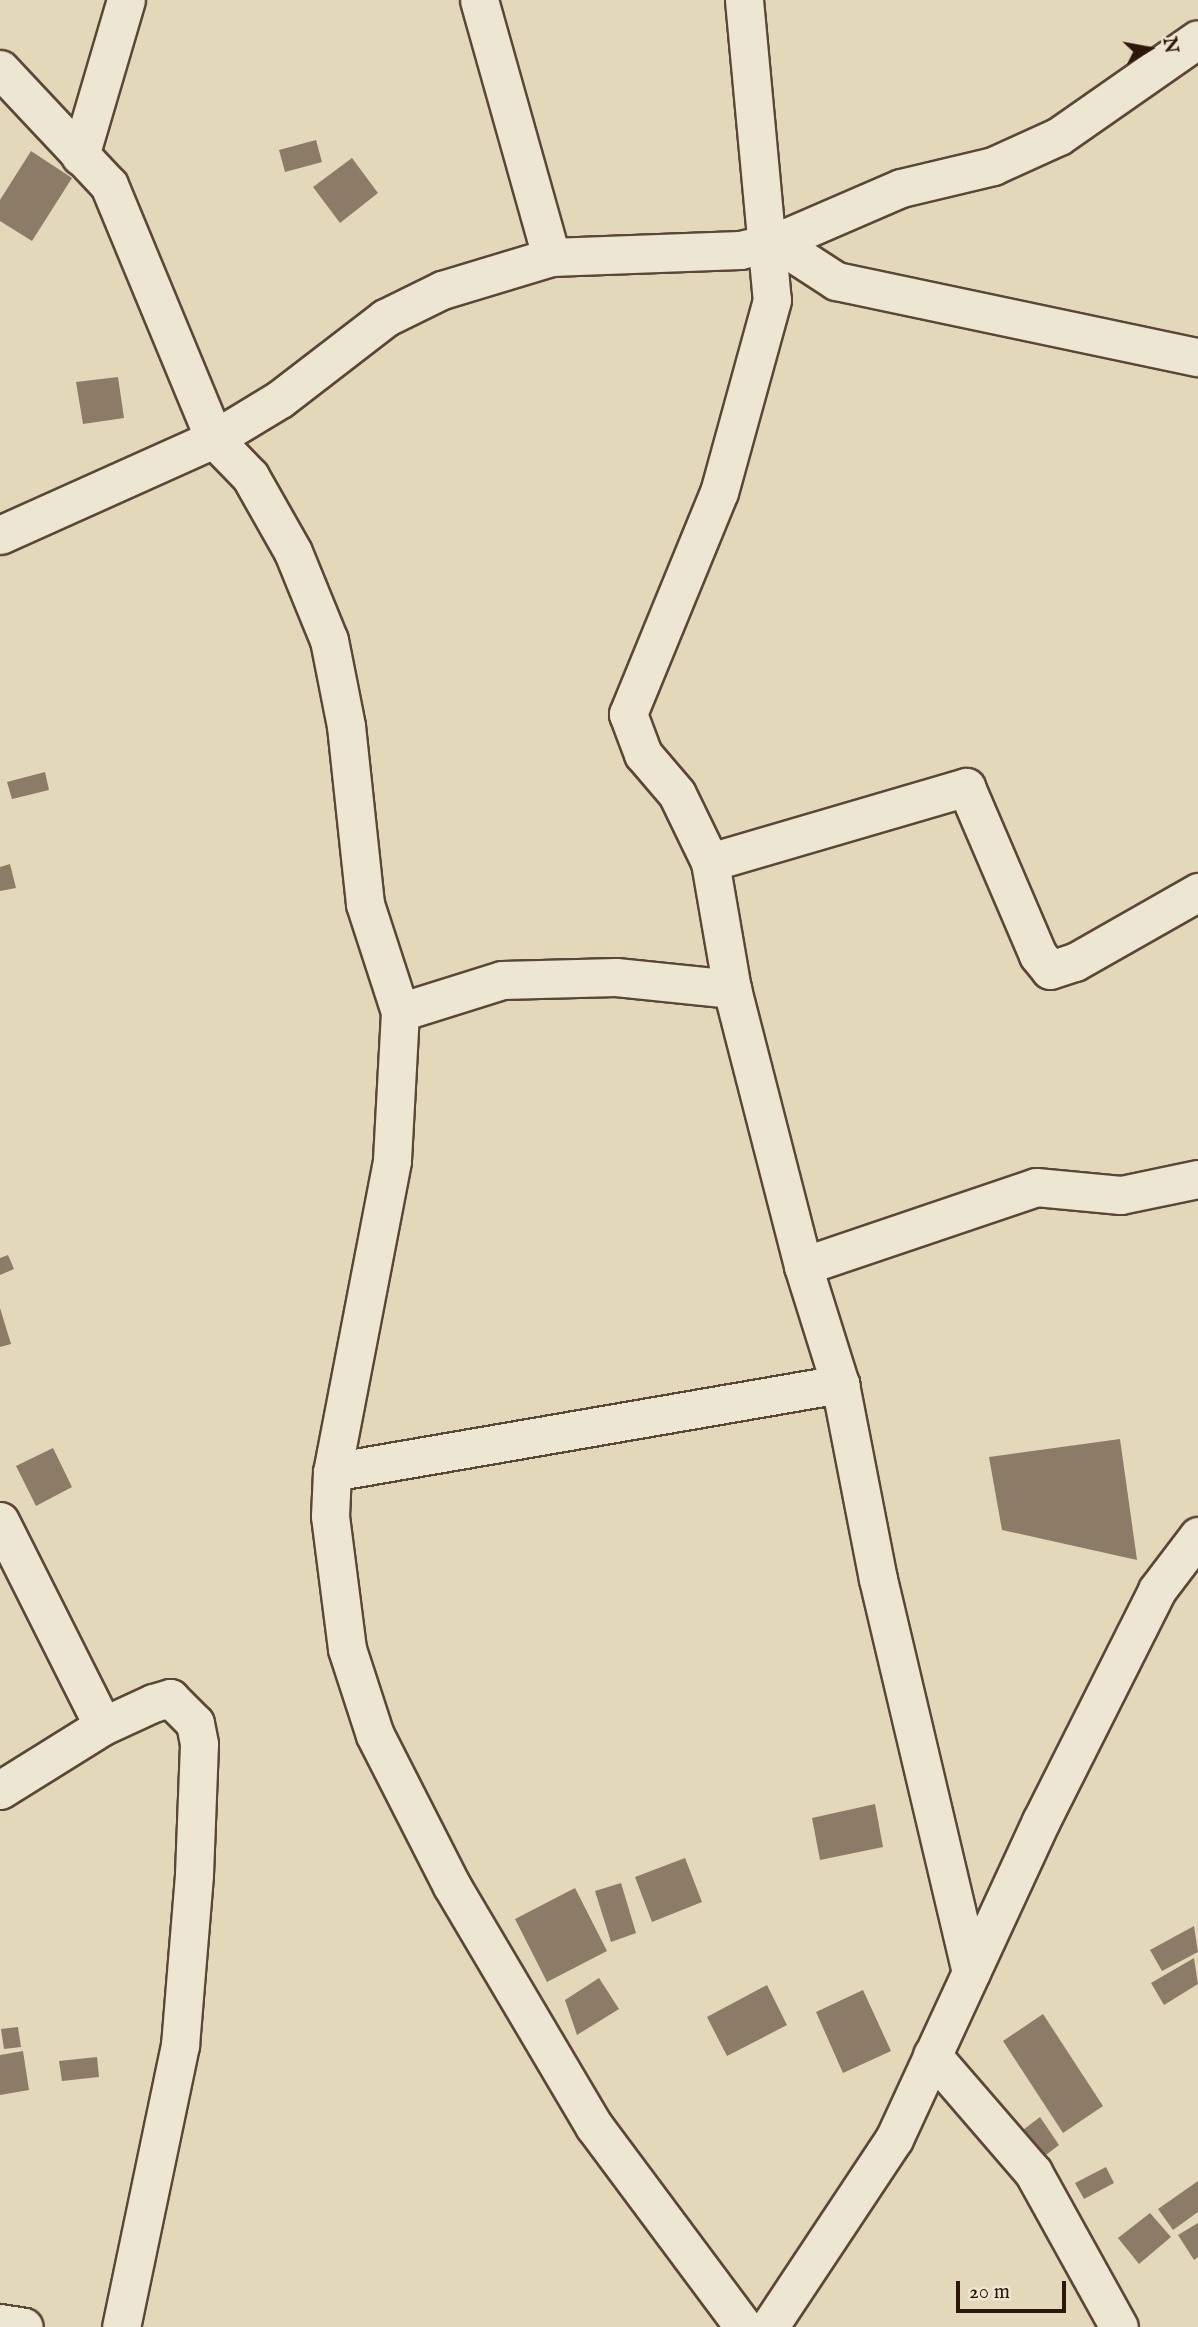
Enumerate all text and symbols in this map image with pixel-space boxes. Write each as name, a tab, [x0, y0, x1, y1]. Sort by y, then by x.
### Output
north arrow	[1114, 14, 1184, 84]
text: N	[1156, 35, 1183, 56]
scale bar	[960, 2268, 1070, 2312]
text: 20 m	[969, 2279, 1010, 2306]

